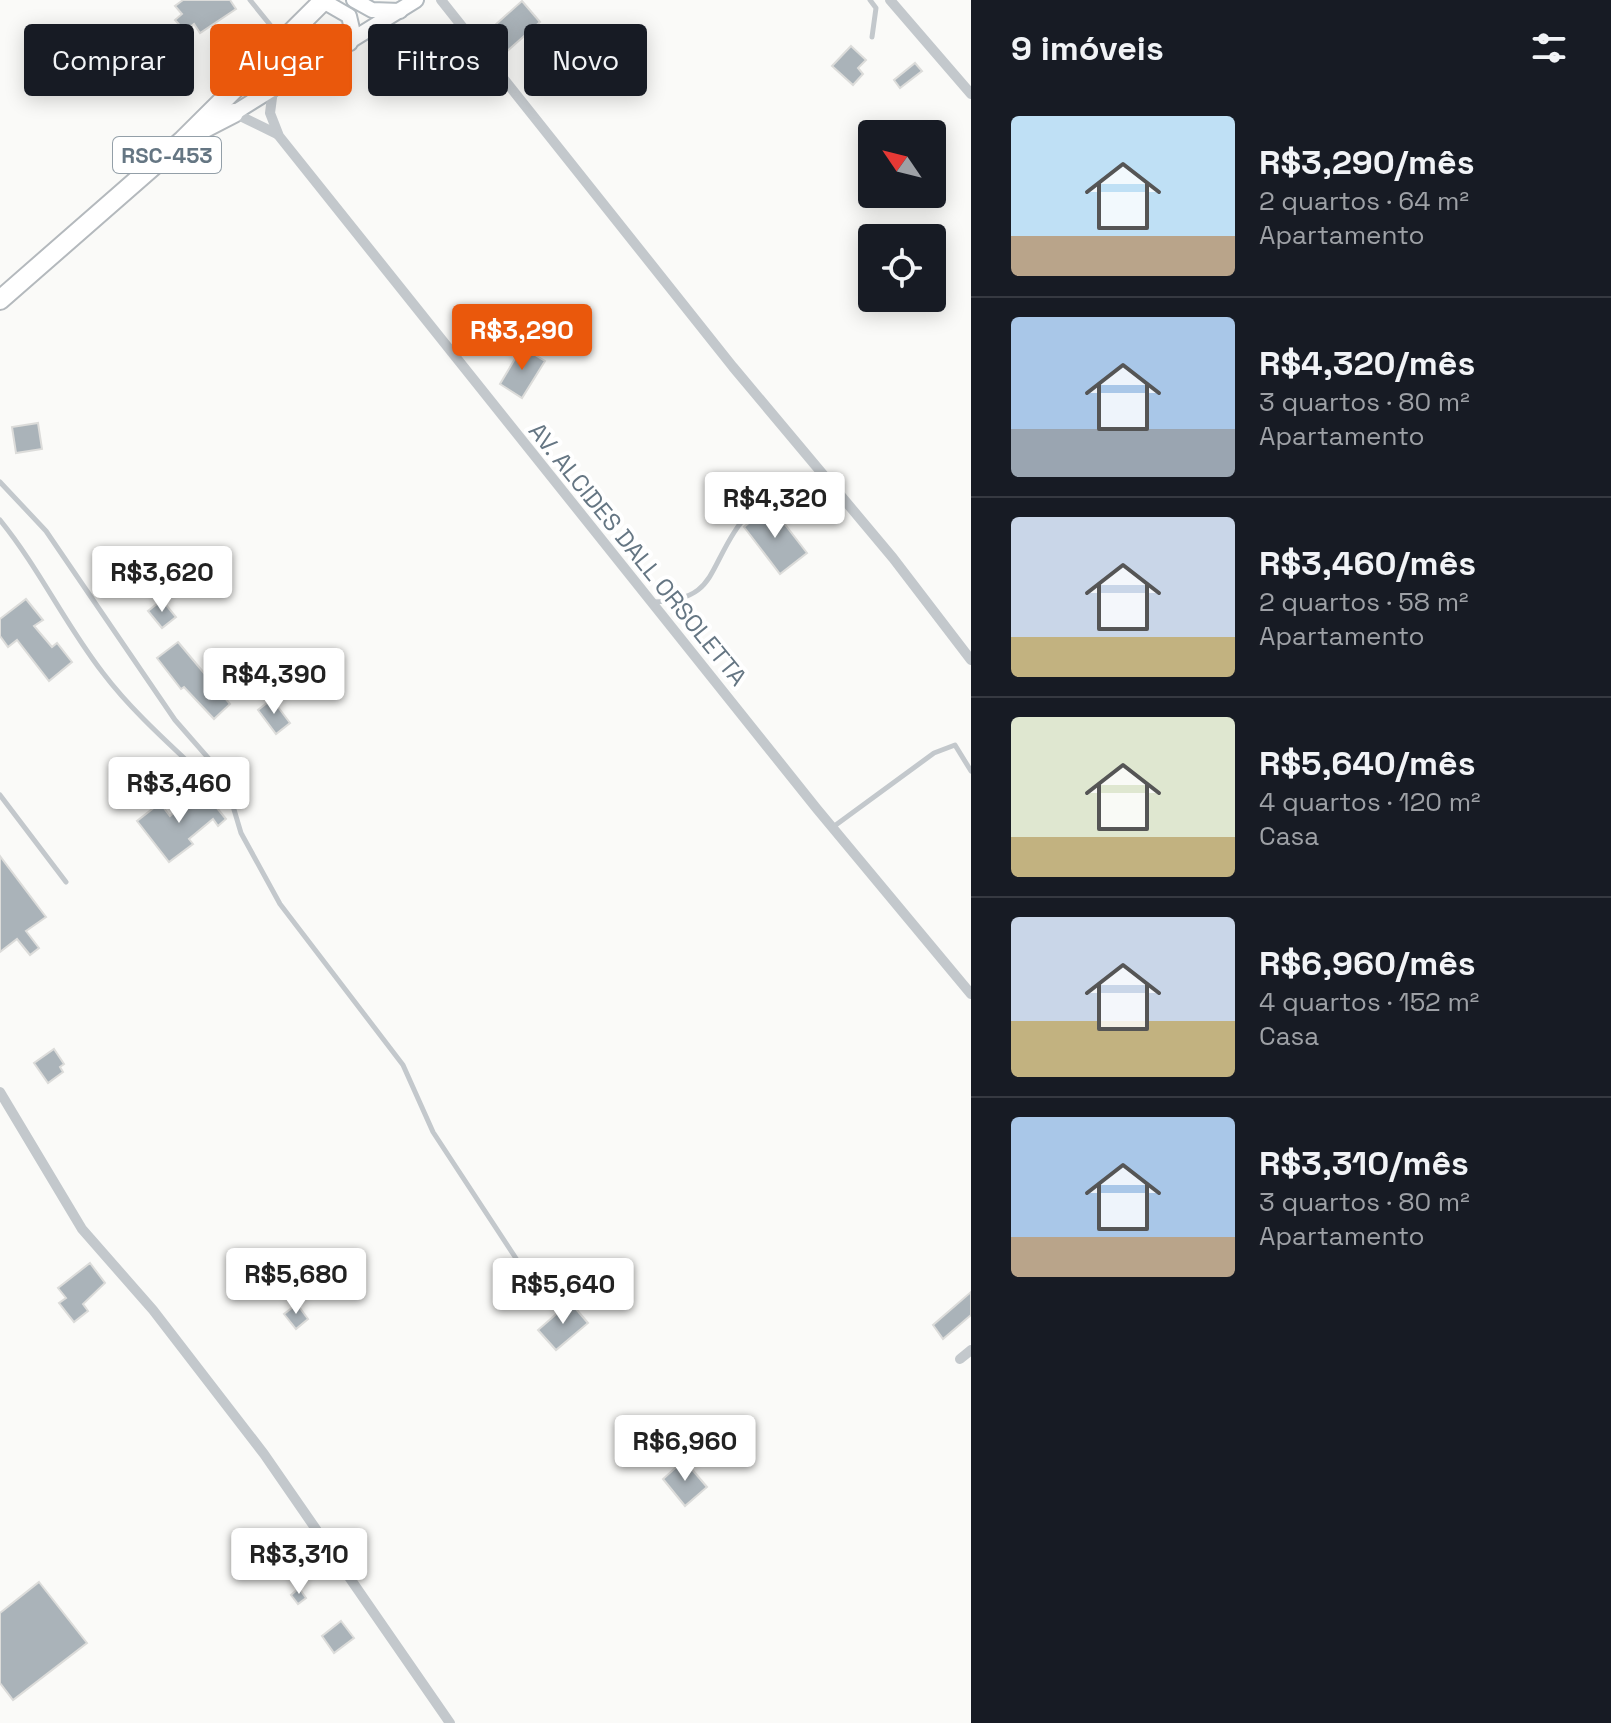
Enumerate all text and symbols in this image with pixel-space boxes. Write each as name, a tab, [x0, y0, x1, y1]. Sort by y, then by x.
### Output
chip: Comprar	[24, 24, 194, 96]
chip: Alugar	[210, 24, 352, 96]
chip: Filtros	[368, 24, 508, 96]
chip: Novo	[524, 24, 647, 96]
icon: filters	[1527, 26, 1571, 70]
text: 9 imóveis	[1011, 27, 1164, 70]
north arrow	[858, 120, 946, 208]
map controls	[858, 120, 946, 312]
road number: RSC-453	[113, 137, 221, 173]
text: R$3,290/mês	[1259, 141, 1475, 184]
icon: home	[1075, 148, 1171, 244]
text: 2 quartos · 64 m²	[1259, 184, 1469, 218]
text: Apartamento	[1259, 218, 1425, 252]
button: locate	[858, 224, 946, 312]
pin: R$3,290	[448, 304, 596, 372]
text: R$3,290	[470, 313, 574, 347]
text: R$4,320/mês	[1259, 342, 1475, 385]
icon: home	[1075, 349, 1171, 445]
text: 3 quartos · 80 m²	[1259, 385, 1470, 419]
street label: AV. ALCIDES DALL ORSOLETTA	[522, 416, 754, 692]
text: Apartamento	[1259, 419, 1425, 453]
pin: R$4,320	[701, 472, 849, 540]
text: R$4,320	[723, 481, 827, 515]
text: R$3,460/mês	[1259, 542, 1476, 585]
pin: R$3,620	[88, 546, 236, 614]
icon: home	[1075, 549, 1171, 645]
text: R$3,620	[110, 555, 214, 589]
text: 2 quartos · 58 m²	[1259, 585, 1469, 619]
text: Apartamento	[1259, 619, 1425, 653]
pin: R$4,390	[200, 648, 348, 716]
text: R$4,390	[221, 657, 327, 691]
text: R$5,640/mês	[1259, 742, 1475, 785]
icon: home	[1075, 749, 1171, 845]
pin: R$3,460	[105, 757, 253, 825]
text: R$3,460	[126, 766, 232, 800]
text: 4 quartos · 120 m²	[1259, 785, 1481, 819]
text: Casa	[1259, 819, 1319, 853]
text: R$6,960/mês	[1259, 942, 1476, 985]
icon: home	[1075, 949, 1171, 1045]
text: 4 quartos · 152 m²	[1259, 985, 1479, 1019]
text: Casa	[1259, 1019, 1319, 1053]
text: R$3,310/mês	[1259, 1142, 1469, 1185]
icon: home	[1075, 1149, 1171, 1245]
text: 3 quartos · 80 m²	[1259, 1185, 1470, 1219]
text: Apartamento	[1259, 1219, 1425, 1253]
pin: R$5,680	[222, 1248, 370, 1316]
text: R$5,680	[244, 1257, 348, 1291]
pin: R$5,640	[489, 1258, 637, 1326]
text: R$5,640	[511, 1267, 615, 1301]
pin: R$6,960	[611, 1415, 759, 1483]
text: R$6,960	[633, 1424, 737, 1458]
pin: R$3,310	[225, 1528, 373, 1596]
text: R$3,310	[249, 1537, 349, 1571]

